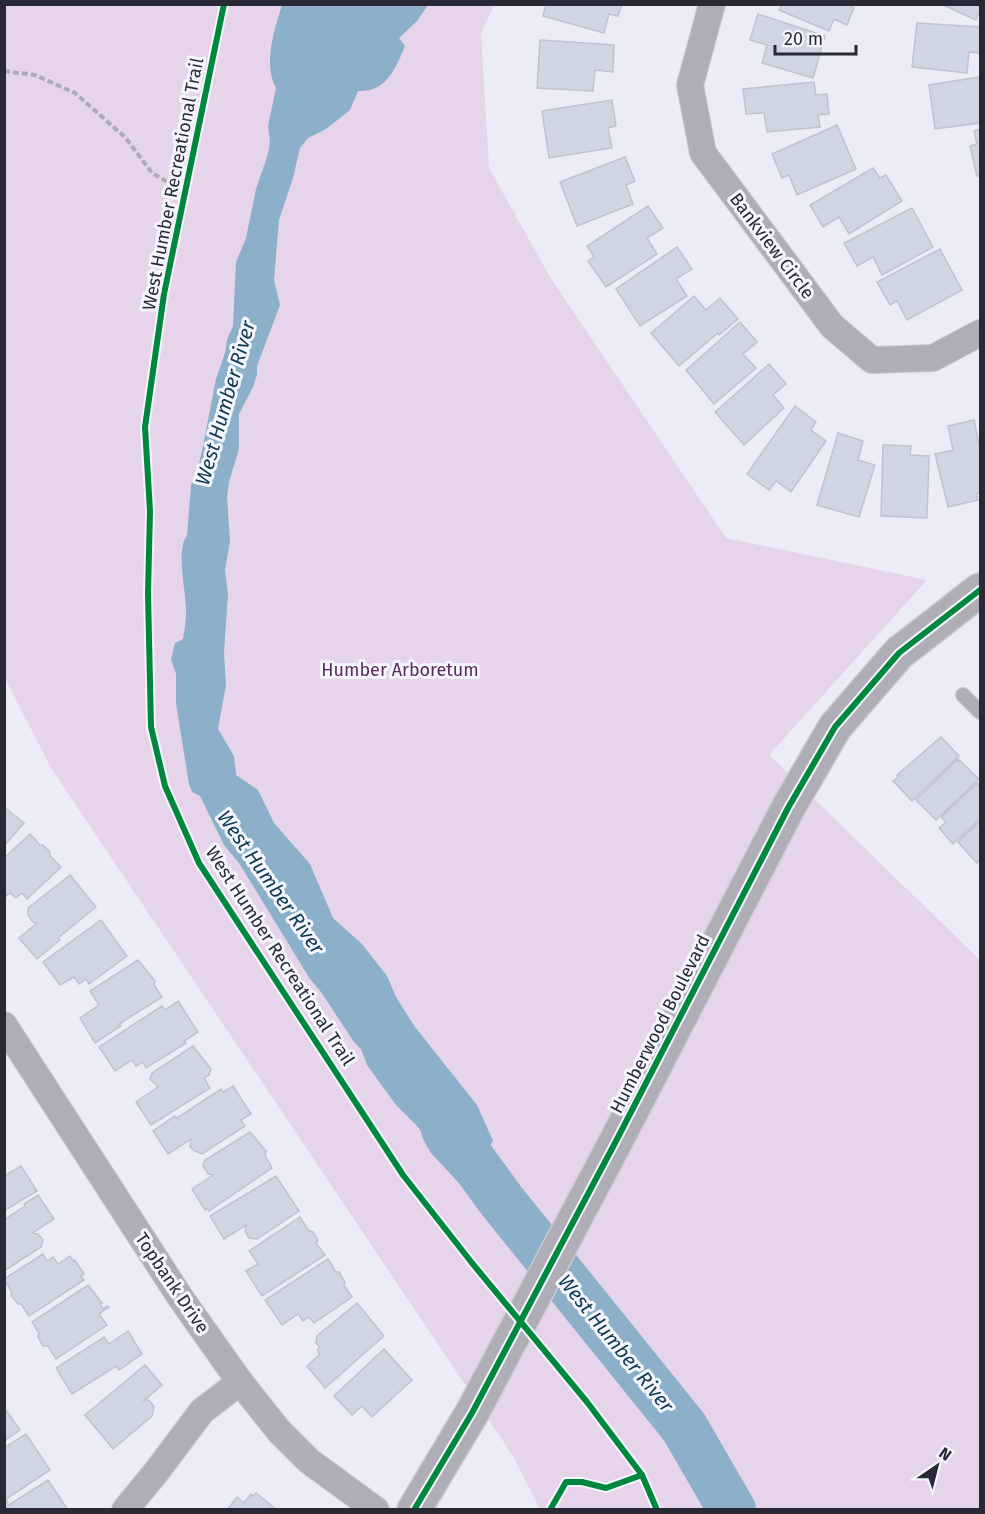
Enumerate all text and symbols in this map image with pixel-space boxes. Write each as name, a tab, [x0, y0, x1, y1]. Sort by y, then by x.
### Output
scale bar	[775, 18, 856, 56]
text: 20 m	[784, 28, 823, 50]
street label: West Humber Recreational Trail	[138, 56, 208, 312]
street label: Bankview Circle	[725, 189, 819, 303]
water label: West Humber River	[190, 317, 260, 488]
park label: Humber Arboretum	[321, 659, 479, 681]
water label: West Humber River	[212, 806, 330, 960]
street label: West Humber Recreational Trail	[201, 842, 359, 1070]
street label: Humberwood Boulevard	[605, 931, 715, 1117]
street label: Topbank Drive	[130, 1229, 214, 1337]
water label: West Humber River	[553, 1269, 680, 1418]
north arrow	[907, 1436, 967, 1496]
text: N	[936, 1443, 955, 1465]

